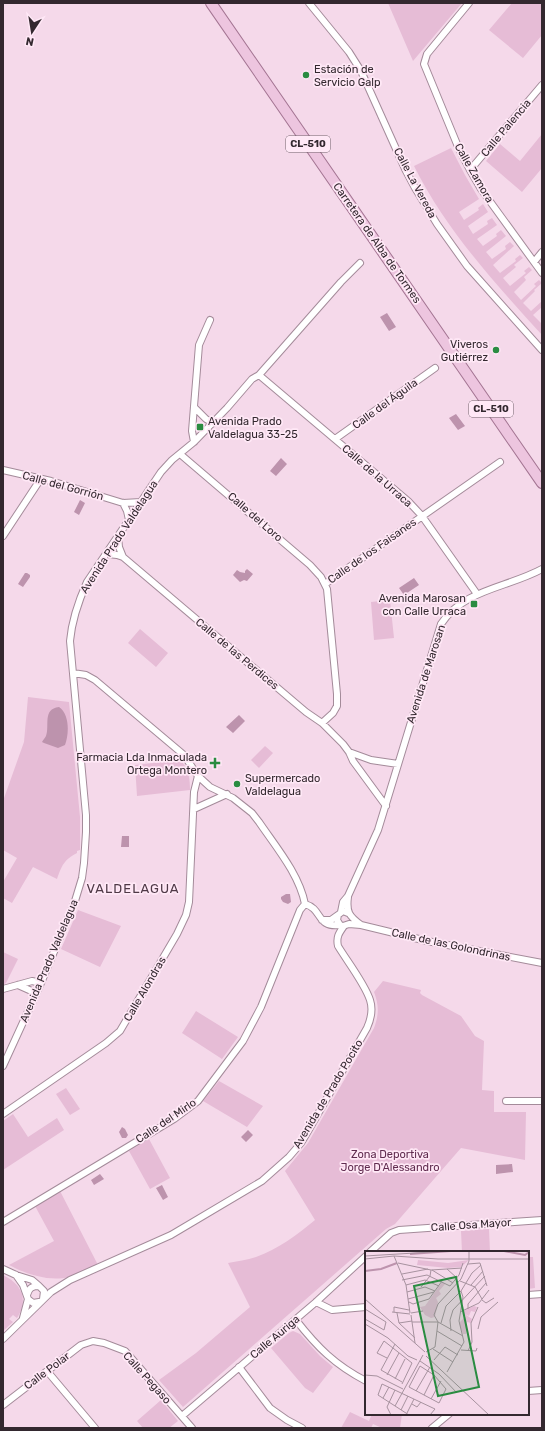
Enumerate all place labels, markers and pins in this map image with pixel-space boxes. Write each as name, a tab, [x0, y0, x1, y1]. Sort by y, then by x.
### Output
place label: Estación de Servicio Galp	[314, 63, 380, 89]
marker: Estación de Servicio Galp	[301, 70, 311, 80]
place label: Viveros Gutiérrez	[441, 338, 488, 364]
marker: Viveros Gutiérrez	[491, 345, 501, 355]
place label: Avenida Prado Valdelagua 33-25	[208, 415, 298, 441]
marker: Avenida Prado Valdelagua 33-25	[195, 422, 205, 432]
place label: Avenida Marosan con Calle Urraca	[379, 592, 466, 618]
marker: Avenida Marosan con Calle Urraca	[469, 599, 479, 609]
place label: Farmacia Lda Inmaculada Ortega Montero	[76, 751, 207, 777]
marker: Farmacia Lda Inmaculada Ortega Montero	[210, 758, 220, 768]
place label: Supermercado Valdelagua	[245, 772, 320, 798]
marker: Supermercado Valdelagua	[232, 779, 242, 789]

